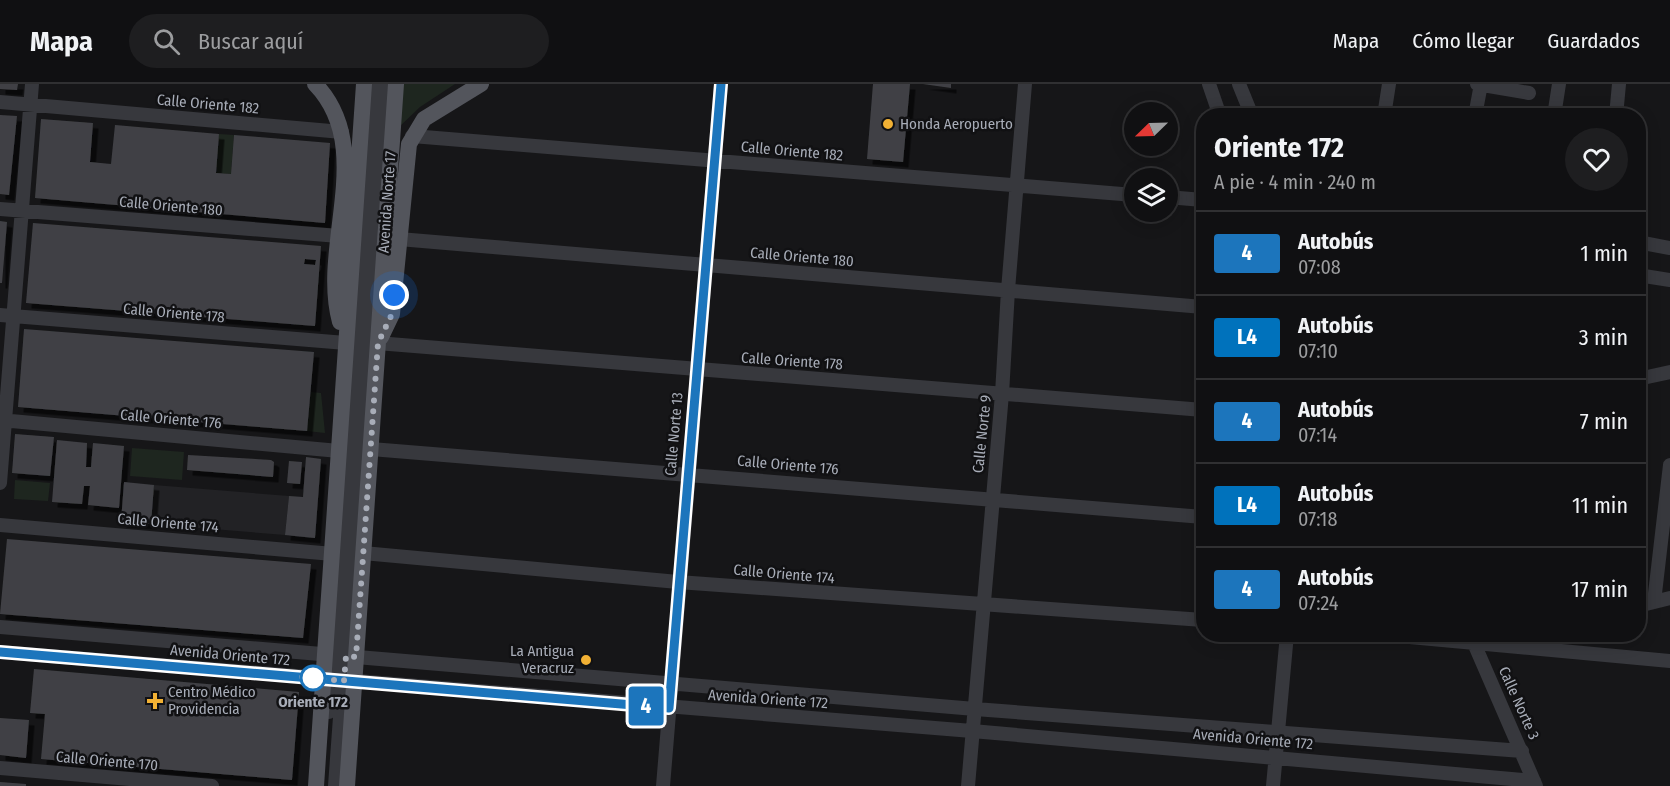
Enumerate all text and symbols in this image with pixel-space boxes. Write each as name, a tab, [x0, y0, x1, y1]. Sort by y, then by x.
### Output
search box	[129, 14, 549, 68]
text: Mapa	[30, 25, 93, 58]
icon: search	[150, 25, 183, 58]
text: Buscar aquí	[198, 28, 303, 55]
text: Mapa	[1333, 28, 1379, 54]
text: Cómo llegar	[1412, 28, 1514, 54]
text: Guardados	[1547, 28, 1640, 54]
street label: Calle Oriente 182	[156, 91, 260, 117]
north arrow	[1124, 102, 1178, 156]
map controls	[1124, 102, 1178, 222]
place label: Honda Aeropuerto	[900, 115, 1013, 133]
marker: Honda Aeropuerto	[881, 117, 895, 131]
button: heart	[1565, 128, 1628, 191]
text: Oriente 172	[1214, 131, 1344, 164]
street label: Calle Oriente 182	[740, 138, 844, 164]
street label: Avenida Norte 17	[374, 150, 400, 254]
button: layers	[1124, 168, 1178, 222]
text: A pie · 4 min · 240 m	[1214, 170, 1376, 194]
street label: Calle Oriente 180	[118, 193, 224, 219]
text: Autobús	[1298, 228, 1373, 255]
text: 4	[1242, 240, 1252, 266]
text: 1 min	[1580, 240, 1628, 267]
street label: Calle Oriente 180	[749, 244, 855, 270]
text: 07:08	[1298, 255, 1341, 279]
your location	[379, 280, 409, 310]
street label: Calle Oriente 178	[122, 300, 226, 326]
text: Autobús	[1298, 312, 1373, 339]
text: L4	[1237, 324, 1257, 350]
text: 3 min	[1579, 324, 1628, 351]
text: 07:10	[1298, 339, 1338, 363]
street label: Calle Oriente 178	[741, 348, 843, 374]
street label: Calle Norte 13	[661, 391, 687, 477]
street label: Calle Norte 9	[969, 394, 995, 474]
text: Autobús	[1298, 396, 1373, 423]
street label: Calle Oriente 176	[119, 406, 223, 432]
text: 4	[1242, 408, 1252, 434]
text: 7 min	[1580, 408, 1628, 435]
text: 07:14	[1298, 423, 1337, 447]
street label: Calle Oriente 176	[736, 452, 840, 478]
text: Autobús	[1298, 480, 1373, 507]
text: L4	[1237, 492, 1257, 518]
text: 11 min	[1572, 492, 1628, 519]
text: 07:18	[1298, 507, 1337, 531]
street label: Calle Oriente 174	[117, 510, 219, 536]
street label: Calle Oriente 174	[733, 561, 835, 587]
text: Autobús	[1298, 564, 1373, 591]
text: 4	[1242, 576, 1252, 602]
text: 17 min	[1571, 576, 1628, 603]
text: 07:24	[1298, 591, 1339, 615]
street label: Avenida Oriente 172	[169, 641, 291, 669]
place label: La Antigua Veracruz	[510, 642, 574, 677]
marker: La Antigua Veracruz	[579, 653, 593, 667]
street label: Calle Norte 3	[1495, 664, 1543, 743]
marker: Oriente 172	[300, 665, 326, 691]
place label: Centro Médico Providencia	[168, 683, 256, 718]
line badge: 4	[626, 686, 666, 726]
street label: Avenida Oriente 172	[707, 686, 829, 712]
marker: Centro Médico Providencia	[146, 692, 164, 710]
place label: Oriente 172	[278, 693, 348, 711]
text: 4	[641, 693, 651, 719]
street label: Avenida Oriente 172	[1192, 725, 1314, 753]
street label: Calle Oriente 170	[55, 748, 159, 774]

